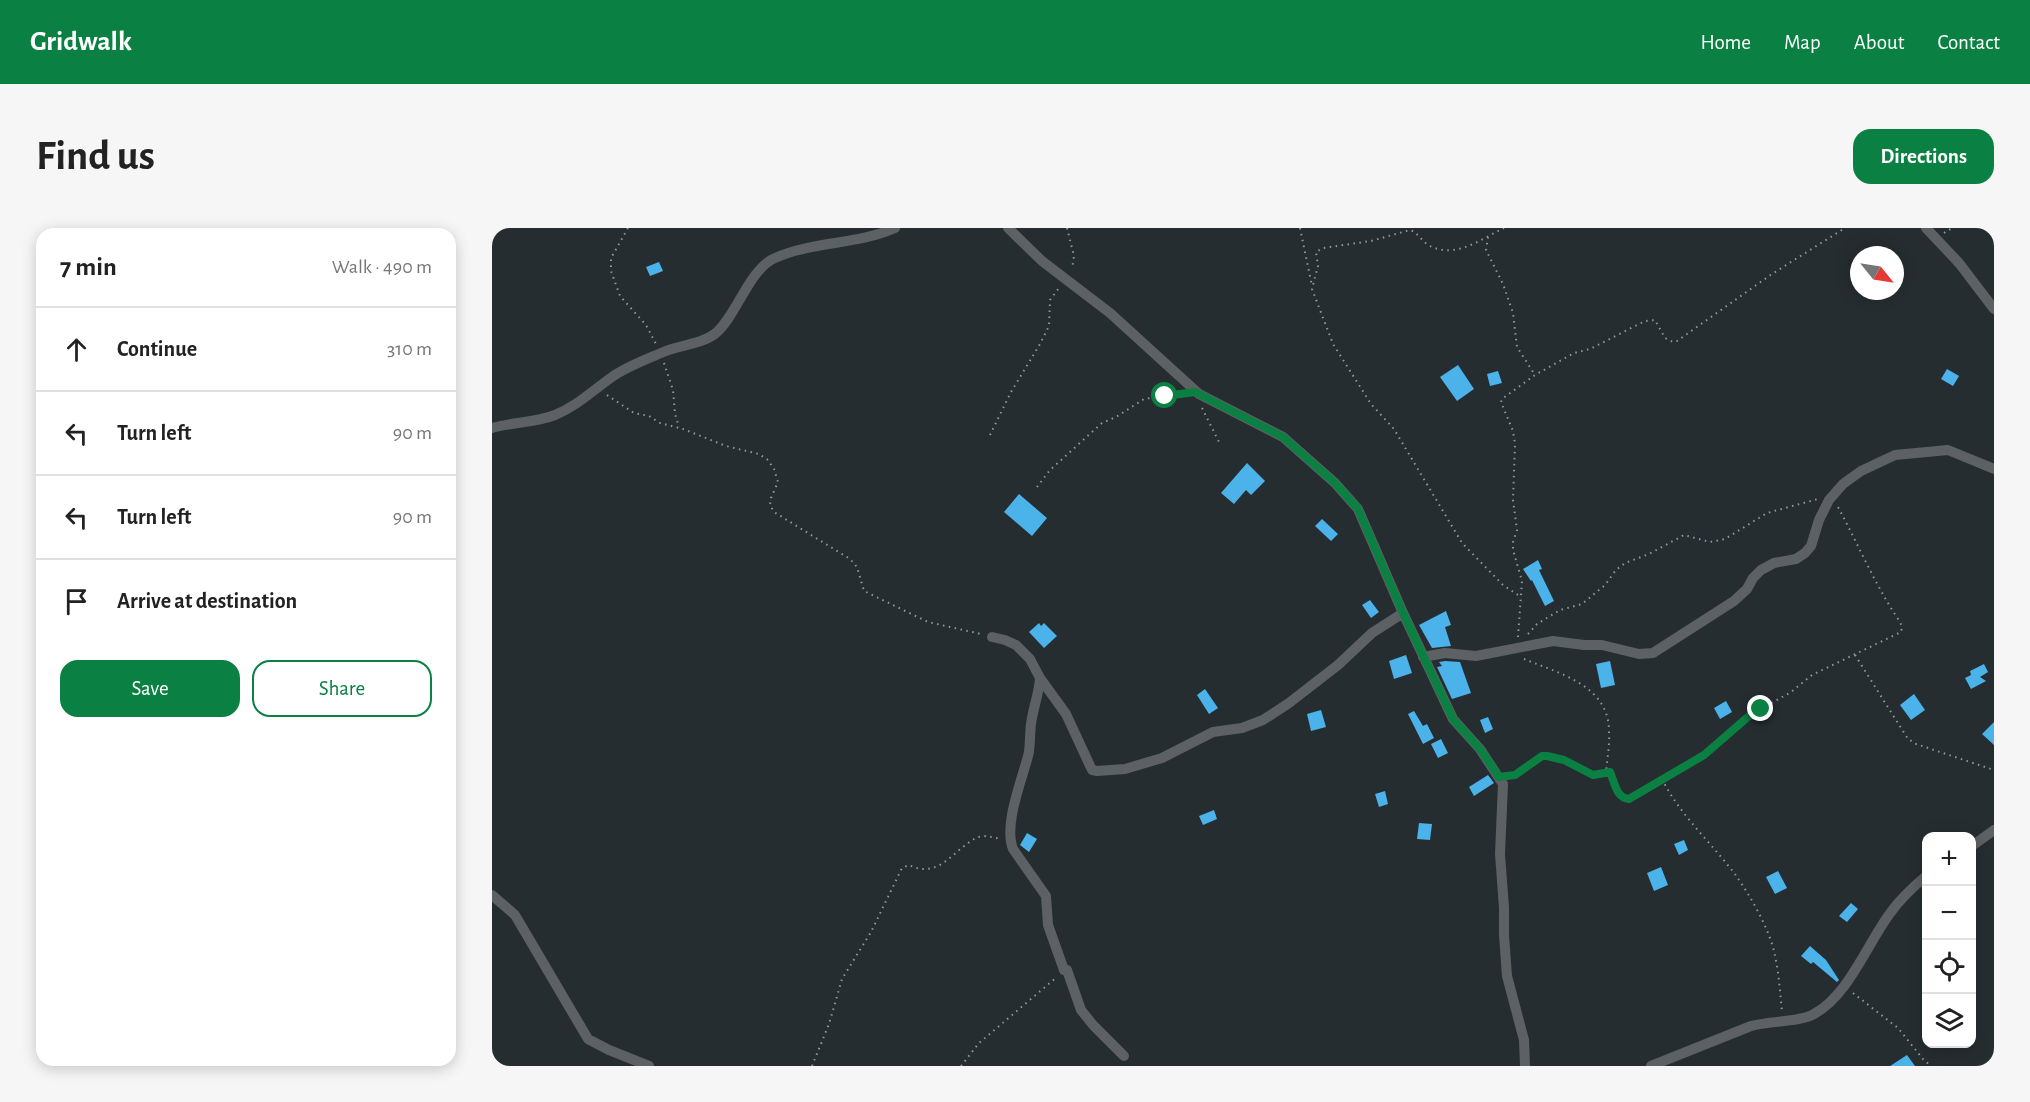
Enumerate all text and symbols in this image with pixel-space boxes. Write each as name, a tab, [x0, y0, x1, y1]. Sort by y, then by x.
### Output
text: Gridwalk	[30, 28, 132, 56]
text: Home	[1700, 32, 1751, 53]
text: Map	[1784, 32, 1821, 53]
text: About	[1854, 32, 1904, 53]
text: Contact	[1937, 32, 2000, 53]
button: Directions	[1853, 129, 1994, 184]
text: Find us	[36, 135, 155, 177]
north arrow	[1850, 246, 1904, 300]
text: 7 min	[60, 254, 117, 280]
text: Walk · 490 m	[332, 257, 432, 277]
icon: ahead	[60, 333, 93, 366]
text: Continue	[117, 338, 197, 360]
text: 310 m	[387, 339, 432, 359]
route start	[1151, 382, 1177, 408]
icon: left	[60, 417, 93, 450]
text: Turn left	[117, 422, 191, 444]
text: 90 m	[393, 423, 432, 443]
icon: left	[60, 501, 93, 534]
text: Turn left	[117, 506, 191, 528]
text: 90 m	[393, 507, 432, 527]
icon: arrive	[60, 585, 93, 618]
text: Arrive at destination	[117, 590, 297, 612]
button: Save	[60, 660, 240, 717]
button: Share	[252, 660, 432, 717]
route end	[1747, 695, 1773, 721]
map controls	[1922, 832, 1976, 1048]
button: +	[1922, 832, 1976, 886]
button: −	[1922, 886, 1976, 940]
button: locate	[1922, 940, 1976, 994]
button: layers	[1922, 994, 1976, 1048]

